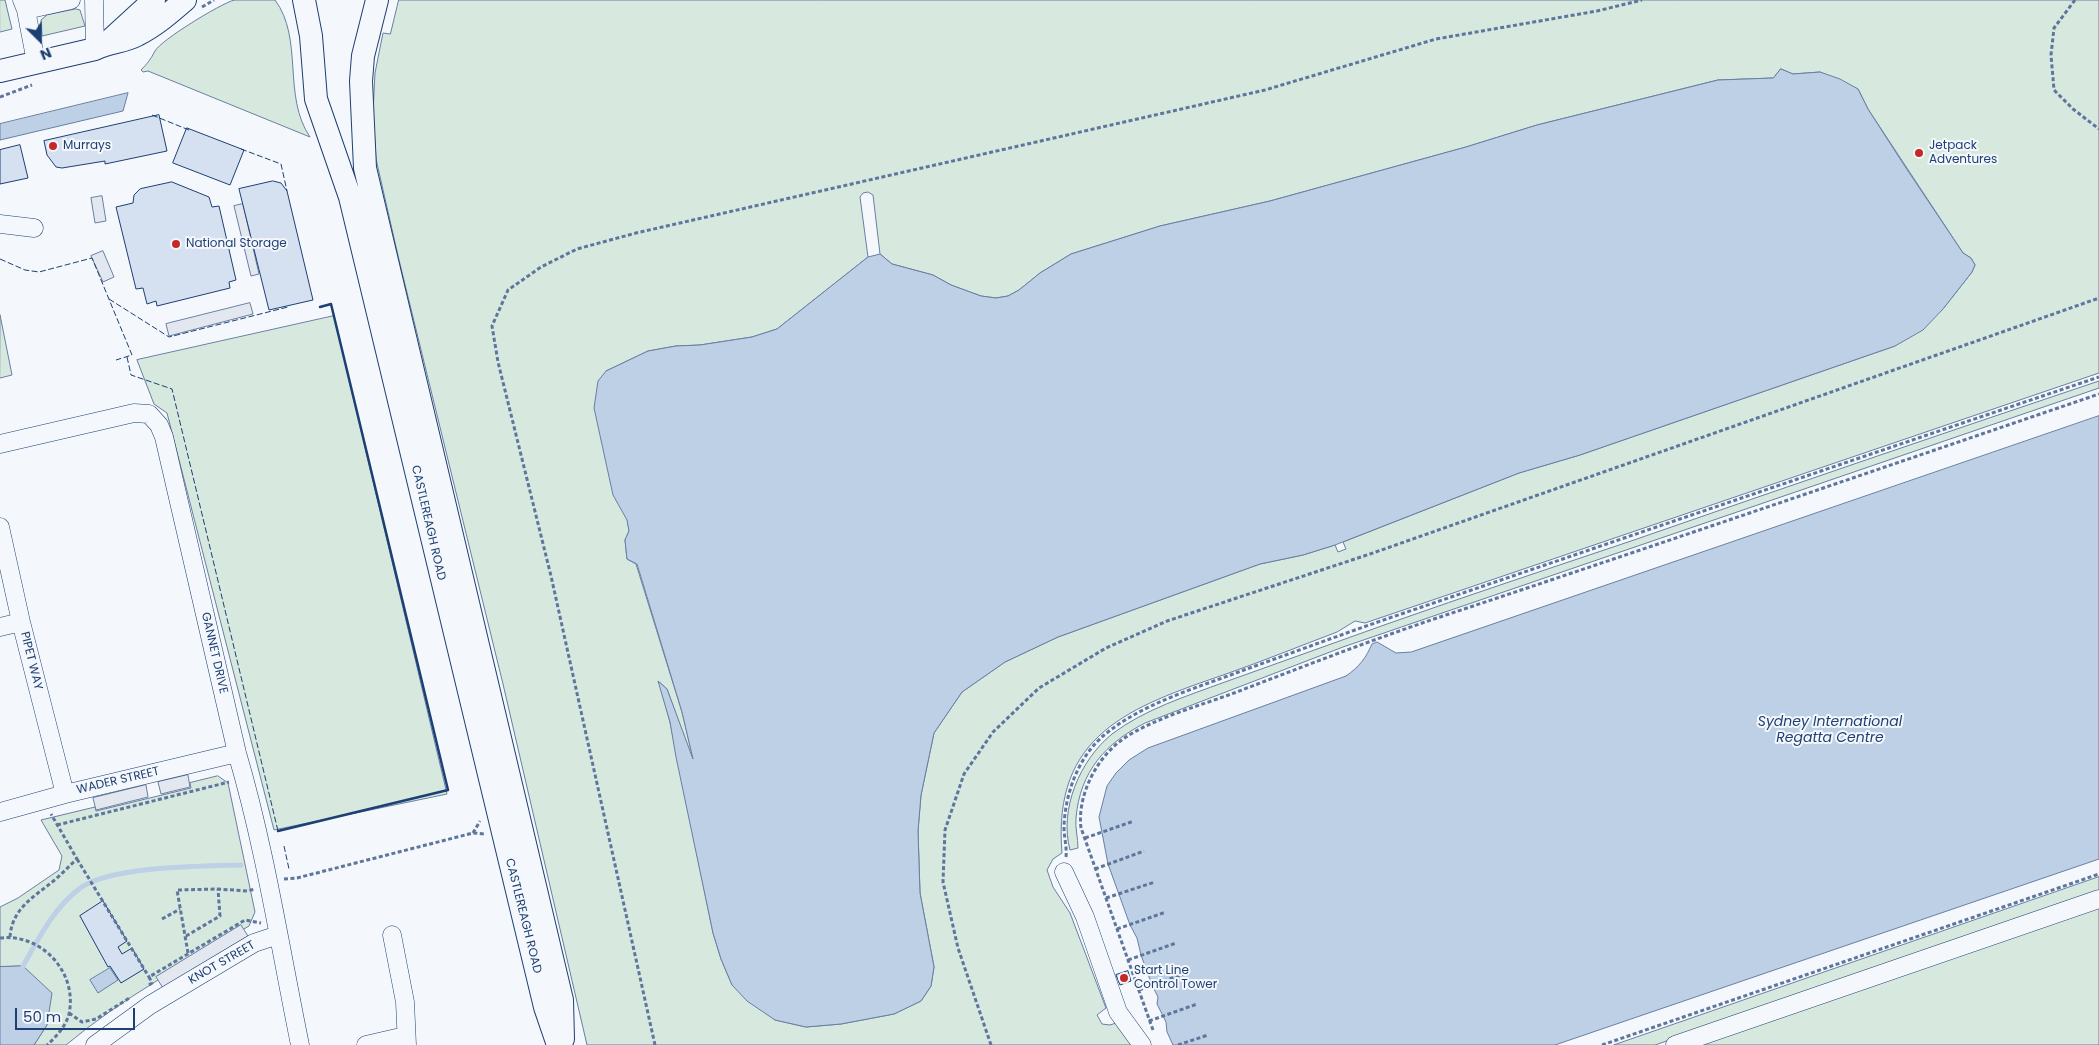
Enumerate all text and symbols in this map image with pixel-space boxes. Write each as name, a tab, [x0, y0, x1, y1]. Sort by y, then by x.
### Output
north arrow	[15, 15, 65, 65]
text: N	[37, 43, 55, 65]
place label: Murrays	[63, 139, 111, 153]
place label: Jetpack Adventures	[1929, 139, 1997, 167]
marker: Murrays	[47, 140, 59, 152]
marker: Jetpack Adventures	[1913, 147, 1925, 159]
place label: National Storage	[186, 237, 287, 251]
marker: National Storage	[170, 238, 182, 250]
street label: CASTLEREAGH ROAD	[408, 464, 448, 582]
street label: GANNET DRIVE	[198, 611, 230, 695]
street label: PIPET WAY	[17, 630, 45, 692]
water label: Sydney International Regatta Centre	[1758, 714, 1902, 746]
street label: WADER STREET	[75, 764, 161, 798]
street label: CASTLEREAGH ROAD	[502, 857, 544, 975]
street label: KNOT STREET	[186, 938, 258, 988]
place label: Start Line Control Tower	[1134, 964, 1217, 992]
marker: Start Line Control Tower	[1118, 972, 1130, 984]
scale bar	[18, 998, 138, 1030]
text: 50 m	[23, 1006, 61, 1027]

